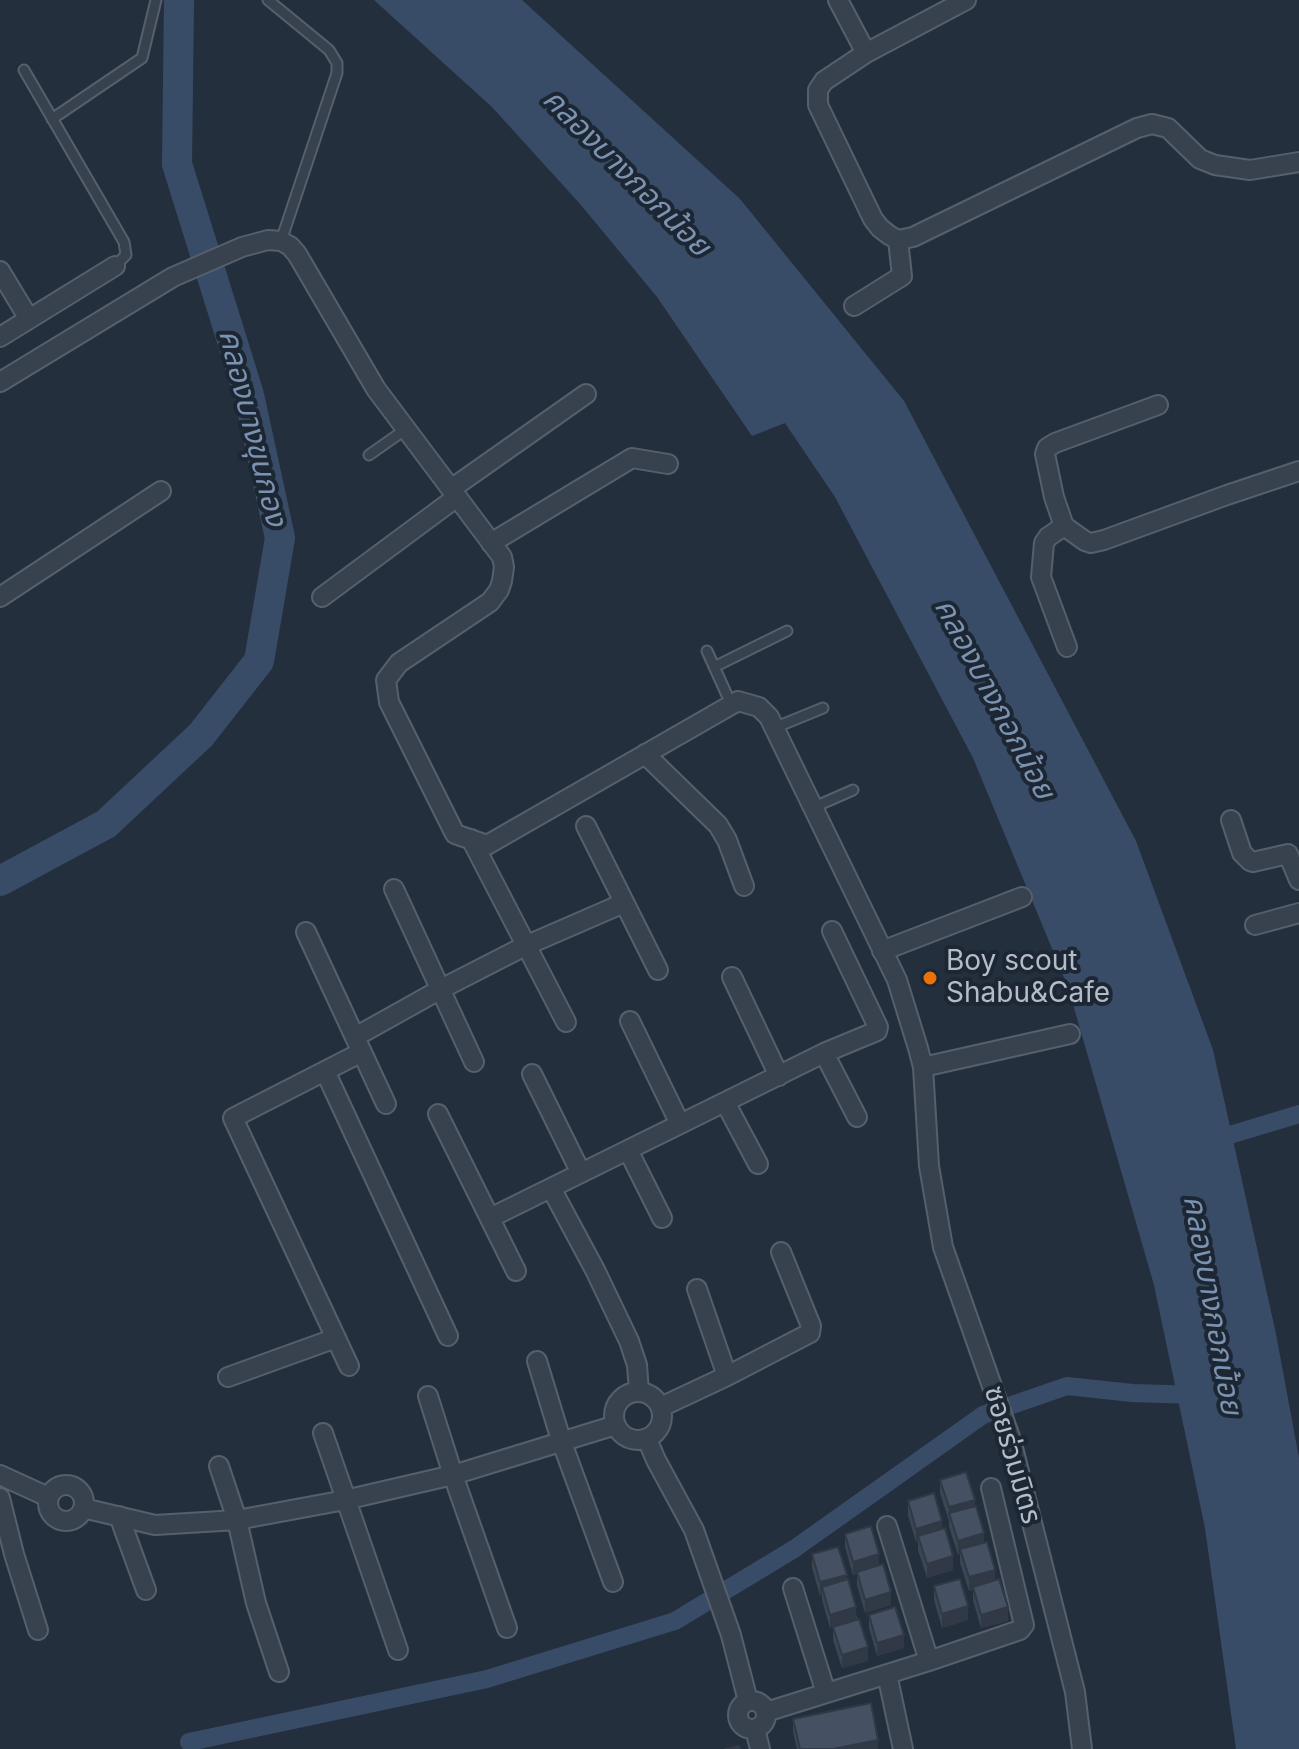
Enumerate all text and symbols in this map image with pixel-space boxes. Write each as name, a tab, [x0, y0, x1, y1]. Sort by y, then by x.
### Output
water label: คลองบางกอกน้อย	[535, 82, 717, 264]
water label: คลองบางขุนกอง	[210, 326, 294, 530]
water label: คลองบางกอกน้อย	[926, 593, 1062, 805]
place label: Boy scout Shabu&Cafe	[946, 945, 1110, 1011]
marker: Boy scout Shabu&Cafe	[921, 969, 939, 987]
water label: คลองบางกอกน้อย	[1175, 1193, 1249, 1417]
street label: ซอยร่วมมิตร	[976, 1382, 1048, 1528]

